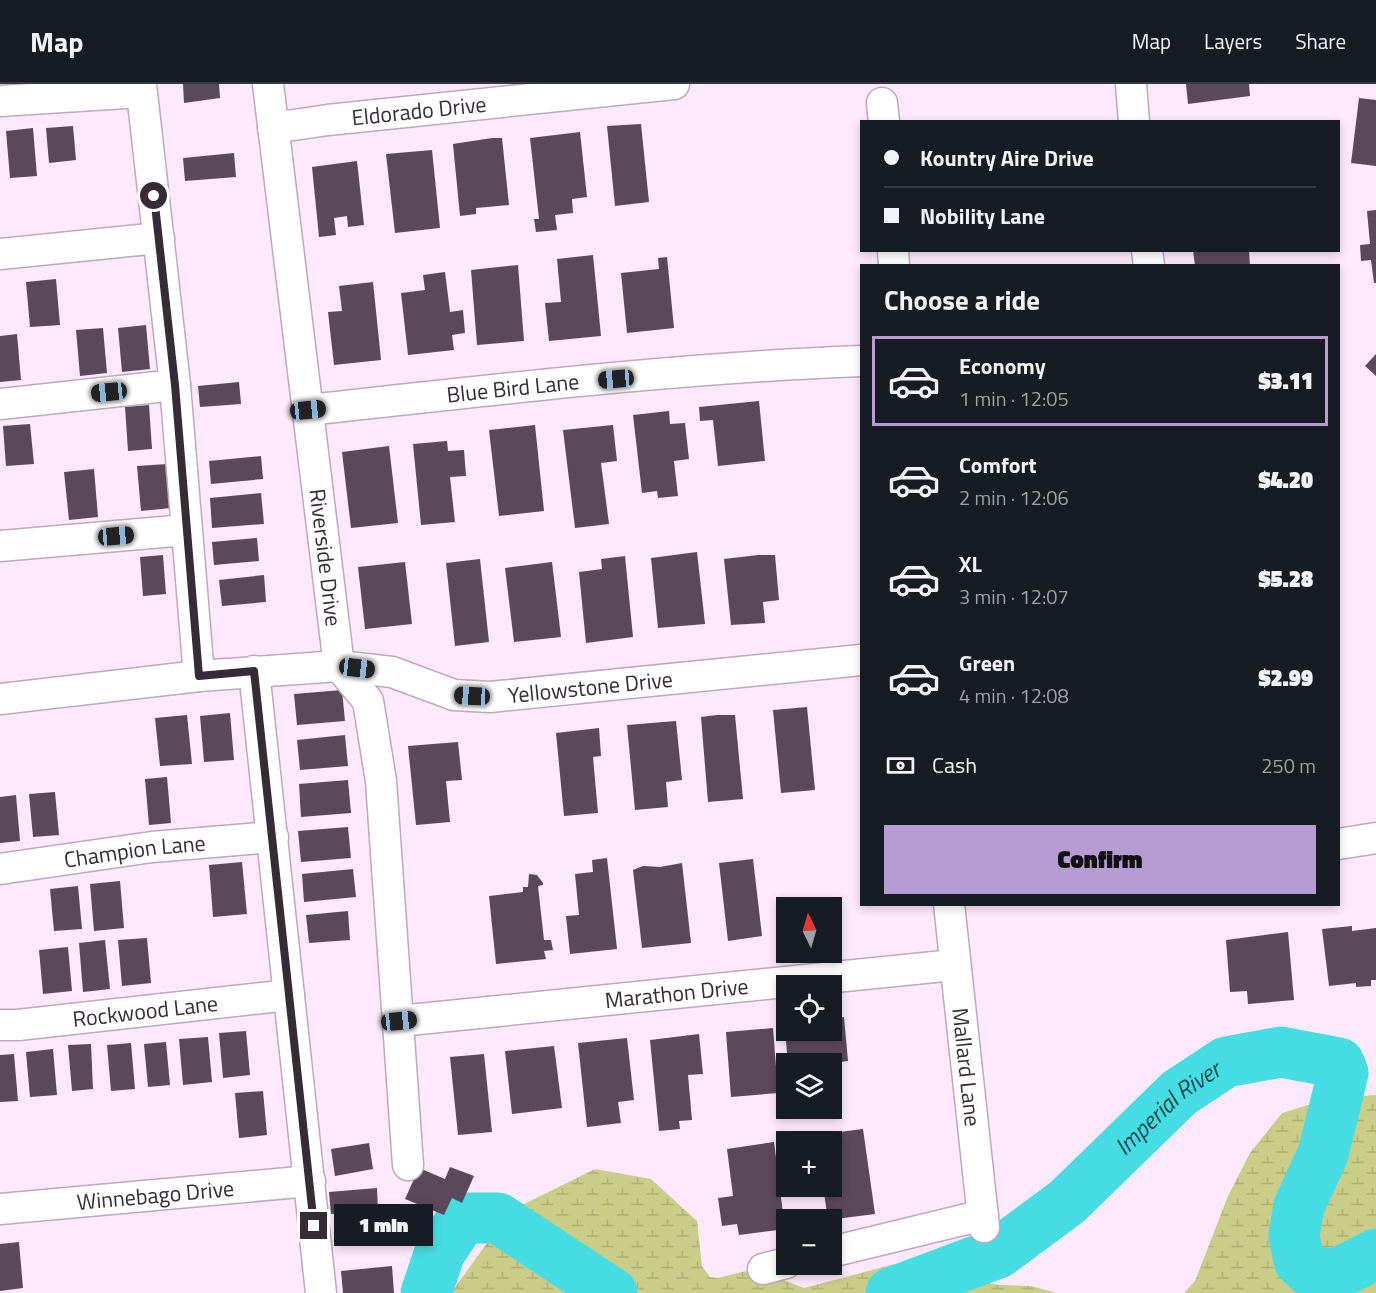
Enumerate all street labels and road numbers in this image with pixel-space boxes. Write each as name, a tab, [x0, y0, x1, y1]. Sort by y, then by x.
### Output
street label: Eldorado Drive	[350, 87, 488, 134]
street label: Blue Bird Lane	[445, 364, 581, 412]
street label: Riverside Drive	[301, 487, 351, 628]
street label: Yellowstone Drive	[506, 662, 674, 712]
street label: Champion Lane	[62, 826, 207, 877]
street label: Marathon Drive	[603, 969, 750, 1017]
street label: Rockwood Lane	[71, 986, 220, 1036]
street label: Mallard Lane	[943, 1006, 990, 1128]
street label: Winnebago Drive	[75, 1171, 235, 1219]

